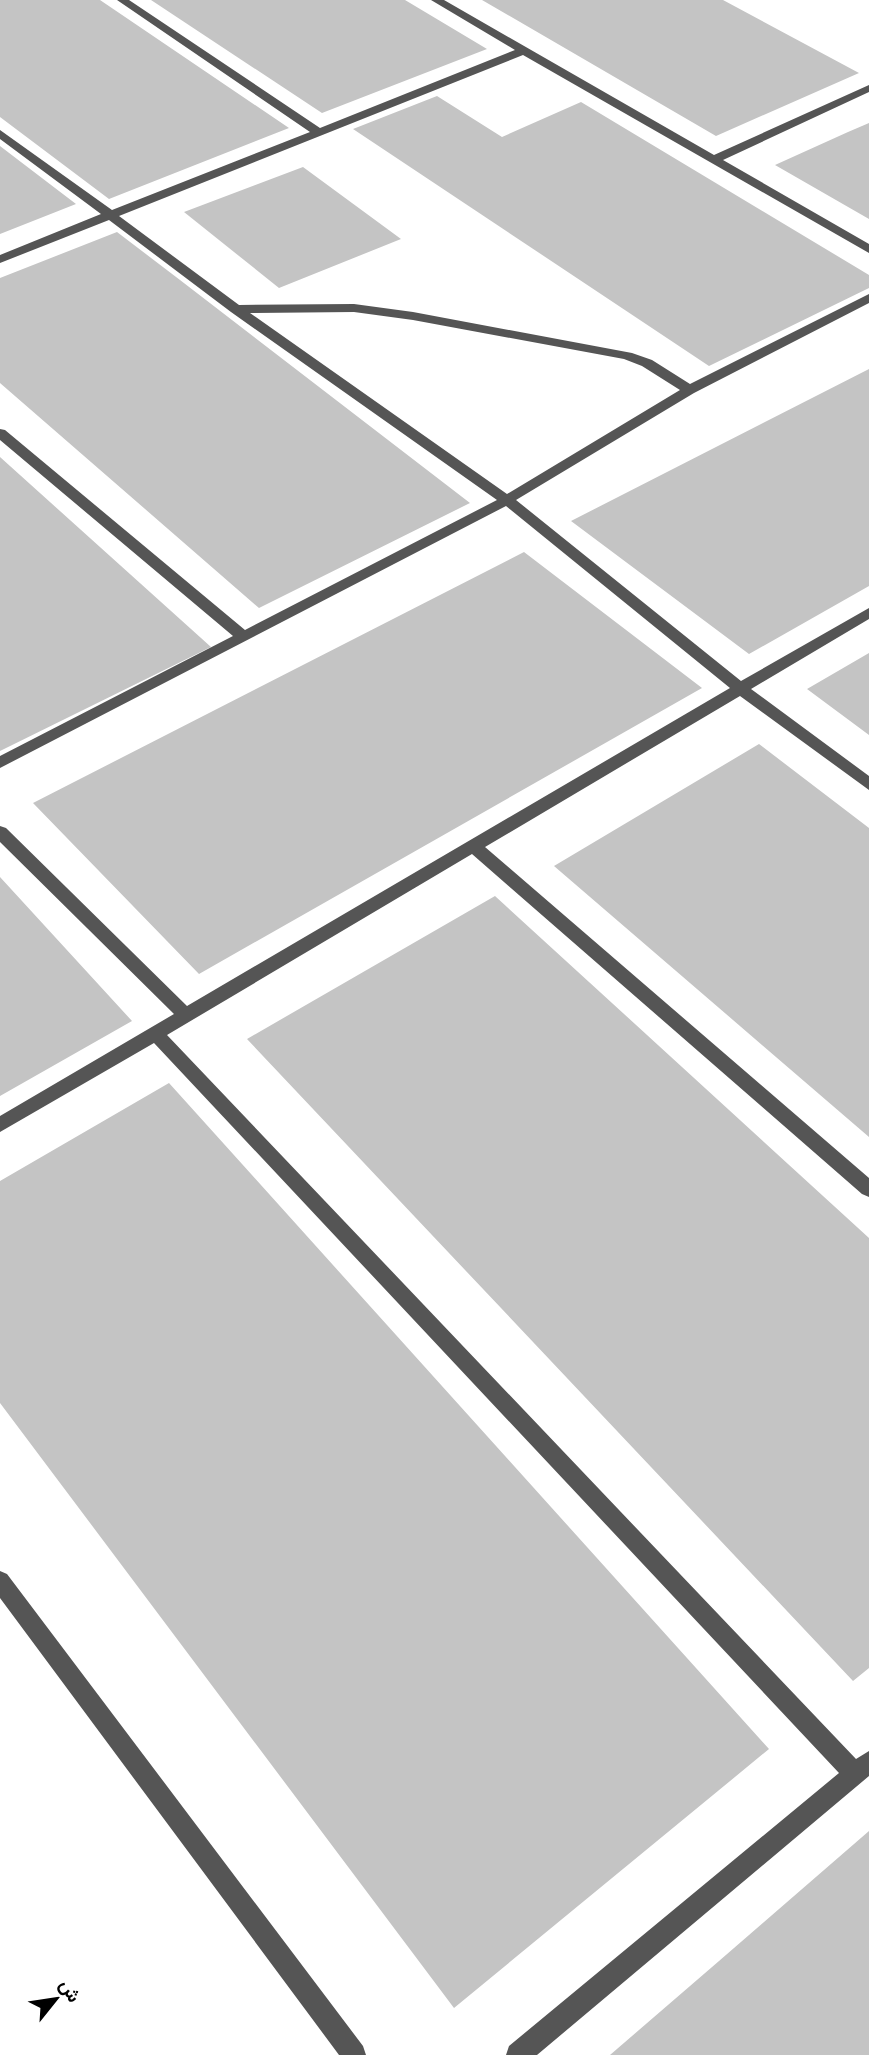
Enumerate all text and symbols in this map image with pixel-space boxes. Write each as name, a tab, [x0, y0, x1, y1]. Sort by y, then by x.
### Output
north arrow	[21, 1964, 91, 2034]
text: ش	[55, 1976, 85, 2007]

